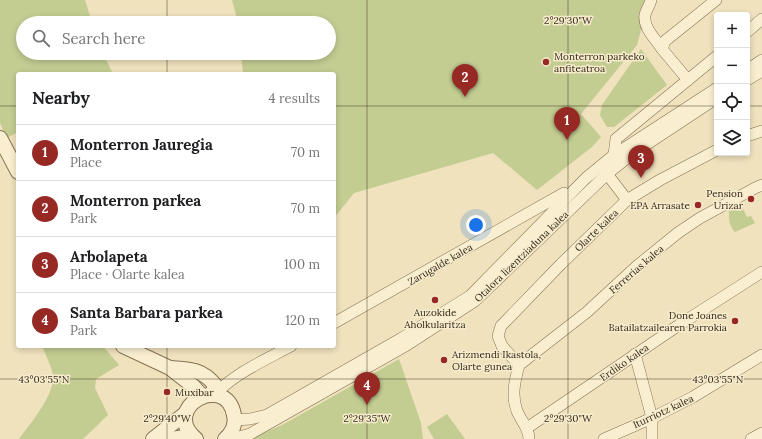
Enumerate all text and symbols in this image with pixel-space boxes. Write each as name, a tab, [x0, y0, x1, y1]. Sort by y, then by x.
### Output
map controls	[714, 12, 750, 156]
button: +	[714, 12, 750, 48]
text: 2°29'30"W	[544, 14, 593, 27]
search box	[16, 16, 336, 60]
icon: search	[30, 27, 52, 49]
text: Search here	[62, 29, 145, 48]
button: −	[714, 48, 750, 84]
place label: Monterron parkeko anfiteatroa	[554, 50, 645, 75]
marker: Monterron parkeko anfiteatroa	[541, 57, 551, 67]
pin: 2	[452, 64, 478, 97]
button: locate	[714, 84, 750, 120]
text: Nearby	[32, 87, 90, 109]
text: 4 results	[269, 90, 320, 107]
pin: 1	[554, 107, 580, 140]
button: layers	[714, 120, 750, 156]
text: Monterron Jauregia	[70, 135, 213, 154]
text: 1	[42, 144, 48, 161]
text: 70 m	[291, 144, 320, 161]
pin: 3	[628, 145, 654, 178]
text: Place	[70, 154, 102, 171]
place label: Pension Urizar	[706, 187, 744, 212]
text: Monterron parkea	[70, 191, 201, 210]
marker: Pension Urizar	[746, 194, 756, 204]
place label: EPA Arrasate	[630, 199, 691, 212]
text: 2	[42, 200, 48, 217]
text: 70 m	[291, 200, 320, 217]
marker: EPA Arrasate	[693, 200, 703, 210]
street label: Olarte kalea	[572, 206, 621, 254]
street label: Otalora lizentziaduna kalea	[471, 208, 571, 305]
text: Park	[70, 210, 97, 227]
your location	[466, 215, 486, 235]
street label: Zarugalde kalea	[405, 241, 475, 288]
street label: Ferrerias kalea	[606, 242, 666, 297]
text: Arbolapeta	[70, 247, 148, 266]
text: 3	[41, 256, 49, 273]
text: 100 m	[284, 256, 320, 273]
text: Place · Olarte kalea	[70, 266, 185, 283]
marker: Auzokide Aholkularitza	[430, 295, 440, 305]
text: Santa Barbara parkea	[70, 303, 223, 322]
place label: Auzokide Aholkularitza	[403, 306, 466, 331]
place label: Done Joanes Batailatzailearen Parrokia	[609, 309, 727, 334]
text: 4	[41, 312, 49, 329]
text: 120 m	[285, 312, 320, 329]
marker: Done Joanes Batailatzailearen Parrokia	[730, 316, 740, 326]
text: Park	[70, 322, 97, 339]
street label: Erdiko kalea	[597, 341, 651, 384]
place label: Arizmendi Ikastola, Olarte gunea	[451, 348, 541, 373]
marker: Arizmendi Ikastola, Olarte gunea	[439, 355, 449, 365]
pin: 4	[354, 372, 380, 405]
text: 43°03'55"N	[19, 373, 70, 386]
text: 43°03'55"N	[693, 373, 744, 386]
place label: Muxibar	[175, 386, 214, 399]
marker: Muxibar	[162, 387, 172, 397]
street label: Iturriotz kalea	[631, 392, 696, 431]
text: 2°29'40"W	[143, 412, 192, 425]
text: 2°29'35"W	[343, 412, 392, 425]
text: 2°29'30"W	[544, 412, 593, 425]

